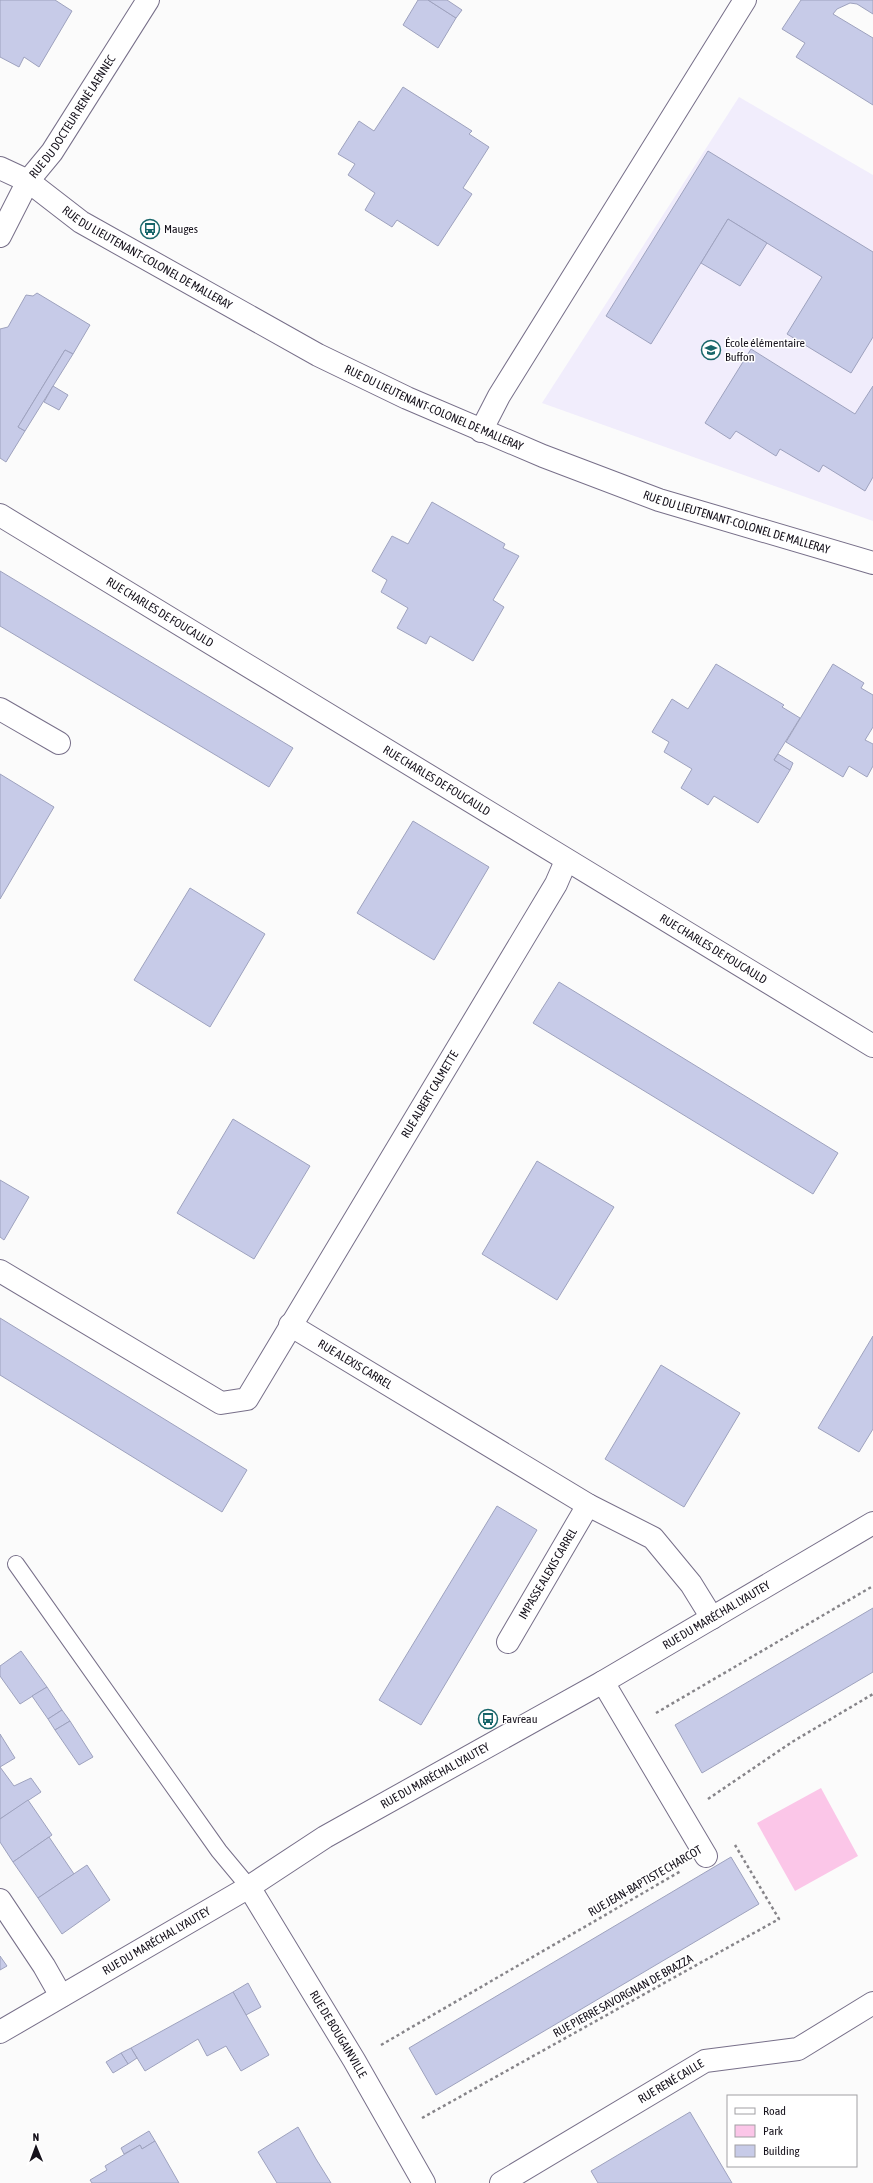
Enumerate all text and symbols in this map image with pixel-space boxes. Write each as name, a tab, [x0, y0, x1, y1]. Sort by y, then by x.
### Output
street label: RUE DU DOCTEUR RENÉ LAENNEC	[26, 52, 119, 181]
street label: RUE DU LIEUTENANT-COLONEL DE MALLERAY	[59, 203, 235, 313]
bus stop icon: Mauges	[139, 218, 161, 240]
place label: Mauges	[164, 222, 198, 236]
place label: École élémentaire Buffon	[725, 336, 805, 364]
school or university icon: École élémentaire Buffon	[700, 339, 722, 361]
street label: RUE DU LIEUTENANT-COLONEL DE MALLERAY	[342, 362, 526, 454]
street label: RUE DU LIEUTENANT-COLONEL DE MALLERAY	[641, 488, 832, 557]
street label: RUE CHARLES DE FOUCAULD	[104, 574, 216, 650]
street label: RUE CHARLES DE FOUCAULD	[380, 743, 493, 819]
street label: RUE CHARLES DE FOUCAULD	[657, 911, 770, 987]
street label: RUE ALBERT CALMETTE	[398, 1048, 461, 1140]
street label: RUE ALEXIS CARREL	[316, 1337, 395, 1392]
street label: IMPASSE ALEXIS CARREL	[516, 1525, 580, 1622]
street label: RUE DU MARÉCHAL LYAUTEY	[660, 1578, 773, 1652]
bus stop icon: Favreau	[477, 1708, 499, 1730]
place label: Favreau	[502, 1712, 538, 1726]
street label: RUE DU MARÉCHAL LYAUTEY	[378, 1739, 492, 1812]
street label: RUE JEAN-BAPTISTE CHARCOT	[586, 1842, 705, 1919]
street label: RUE DU MARÉCHAL LYAUTEY	[100, 1904, 213, 1978]
street label: RUE PIERRE SAVORGNAN DE BRAZZA	[551, 1952, 695, 2040]
street label: RUE DE BOUGAINVILLE	[307, 1988, 370, 2080]
street label: RUE RENÉ CAILLE	[636, 2056, 706, 2106]
legend	[727, 2095, 857, 2167]
text: Road	[763, 2104, 786, 2118]
text: Park	[763, 2124, 784, 2138]
north arrow	[16, 2127, 56, 2167]
text: N	[32, 2131, 39, 2143]
text: Building	[763, 2144, 801, 2158]

